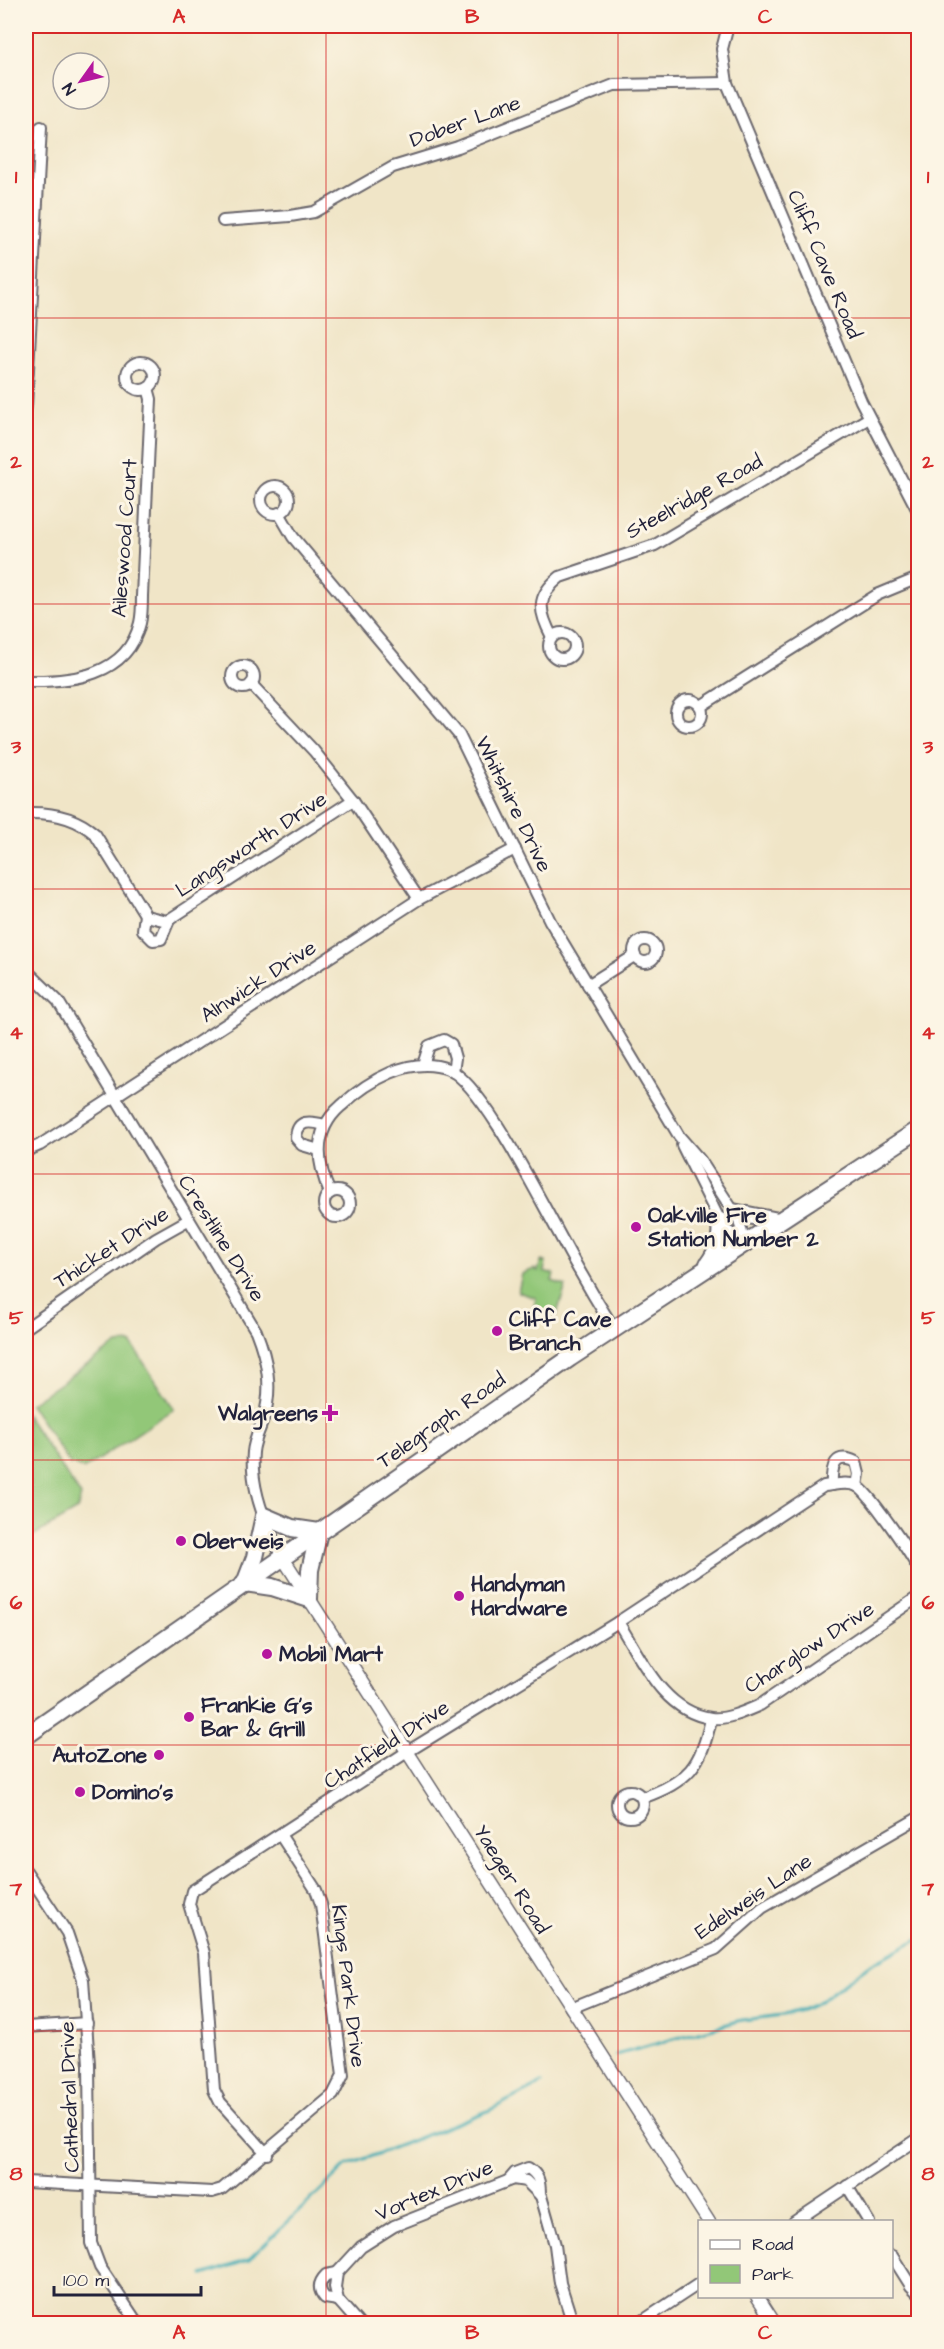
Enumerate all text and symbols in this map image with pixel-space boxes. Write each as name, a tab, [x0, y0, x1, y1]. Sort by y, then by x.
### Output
text: A	[173, 3, 186, 31]
text: B	[465, 3, 480, 31]
text: C	[758, 3, 773, 31]
north arrow	[51, 51, 111, 111]
text: N	[57, 79, 81, 99]
street label: Dober Lane	[406, 88, 524, 155]
text: 1	[15, 163, 18, 191]
text: 1	[927, 163, 930, 191]
street label: Cliff Cave Road	[780, 185, 869, 343]
street label: Steelridge Road	[621, 447, 769, 548]
text: 2	[9, 448, 22, 476]
text: 2	[921, 448, 934, 476]
street label: Aileswood Court	[104, 457, 145, 618]
street label: Whitshire Drive	[468, 731, 559, 877]
text: 3	[10, 733, 22, 761]
text: 3	[922, 733, 934, 761]
street label: Langsworth Drive	[170, 784, 334, 906]
street label: Alnwick Drive	[195, 933, 322, 1030]
text: 4	[9, 1019, 23, 1047]
text: 4	[921, 1019, 935, 1047]
street label: Crestline Drive	[171, 1169, 272, 1307]
street label: Thicket Drive	[48, 1199, 174, 1295]
place label: Oakville Fire Station Number 2	[647, 1201, 819, 1254]
marker: Oakville Fire Station Number 2	[629, 1220, 643, 1234]
text: 5	[9, 1304, 24, 1332]
text: 5	[921, 1304, 936, 1332]
place label: Cliff Cave Branch	[509, 1305, 612, 1358]
marker: Cliff Cave Branch	[490, 1324, 504, 1338]
street label: Telegraph Road	[371, 1365, 513, 1477]
place label: Walgreens	[217, 1399, 318, 1430]
marker: Walgreens	[323, 1406, 337, 1420]
place label: Oberweis	[193, 1527, 284, 1556]
marker: Oberweis	[174, 1534, 188, 1548]
place label: Handyman Hardware	[471, 1570, 568, 1623]
text: 6	[10, 1589, 23, 1617]
marker: Handyman Hardware	[452, 1589, 466, 1603]
text: 6	[922, 1589, 935, 1617]
street label: Charglow Drive	[739, 1595, 881, 1702]
place label: Mobil Mart	[279, 1640, 384, 1669]
marker: Mobil Mart	[260, 1647, 274, 1661]
place label: Frankie G's Bar & Grill	[201, 1691, 313, 1744]
street label: Chatfield Drive	[318, 1693, 455, 1796]
marker: Frankie G's Bar & Grill	[182, 1710, 196, 1724]
place label: AutoZone	[52, 1741, 148, 1770]
marker: AutoZone	[152, 1748, 166, 1762]
place label: Domino's	[92, 1778, 174, 1807]
marker: Domino's	[73, 1785, 87, 1799]
street label: Yaeger Road	[465, 1819, 557, 1941]
street label: Edelweis Lane	[689, 1847, 818, 1946]
text: 7	[9, 1875, 23, 1903]
text: 7	[921, 1875, 935, 1903]
street label: Kings Park Drive	[322, 1903, 373, 2069]
street label: Cathedral Drive	[52, 2021, 87, 2173]
street label: Vortex Drive	[371, 2153, 498, 2228]
text: 8	[10, 2160, 23, 2188]
text: 8	[922, 2160, 935, 2188]
legend	[698, 2220, 893, 2298]
text: Road	[752, 2232, 793, 2257]
scale bar	[54, 2259, 201, 2297]
text: Park	[752, 2262, 794, 2287]
text: 100 m	[63, 2268, 109, 2293]
text: A	[173, 2319, 186, 2347]
text: B	[465, 2319, 480, 2347]
text: C	[758, 2319, 773, 2347]

